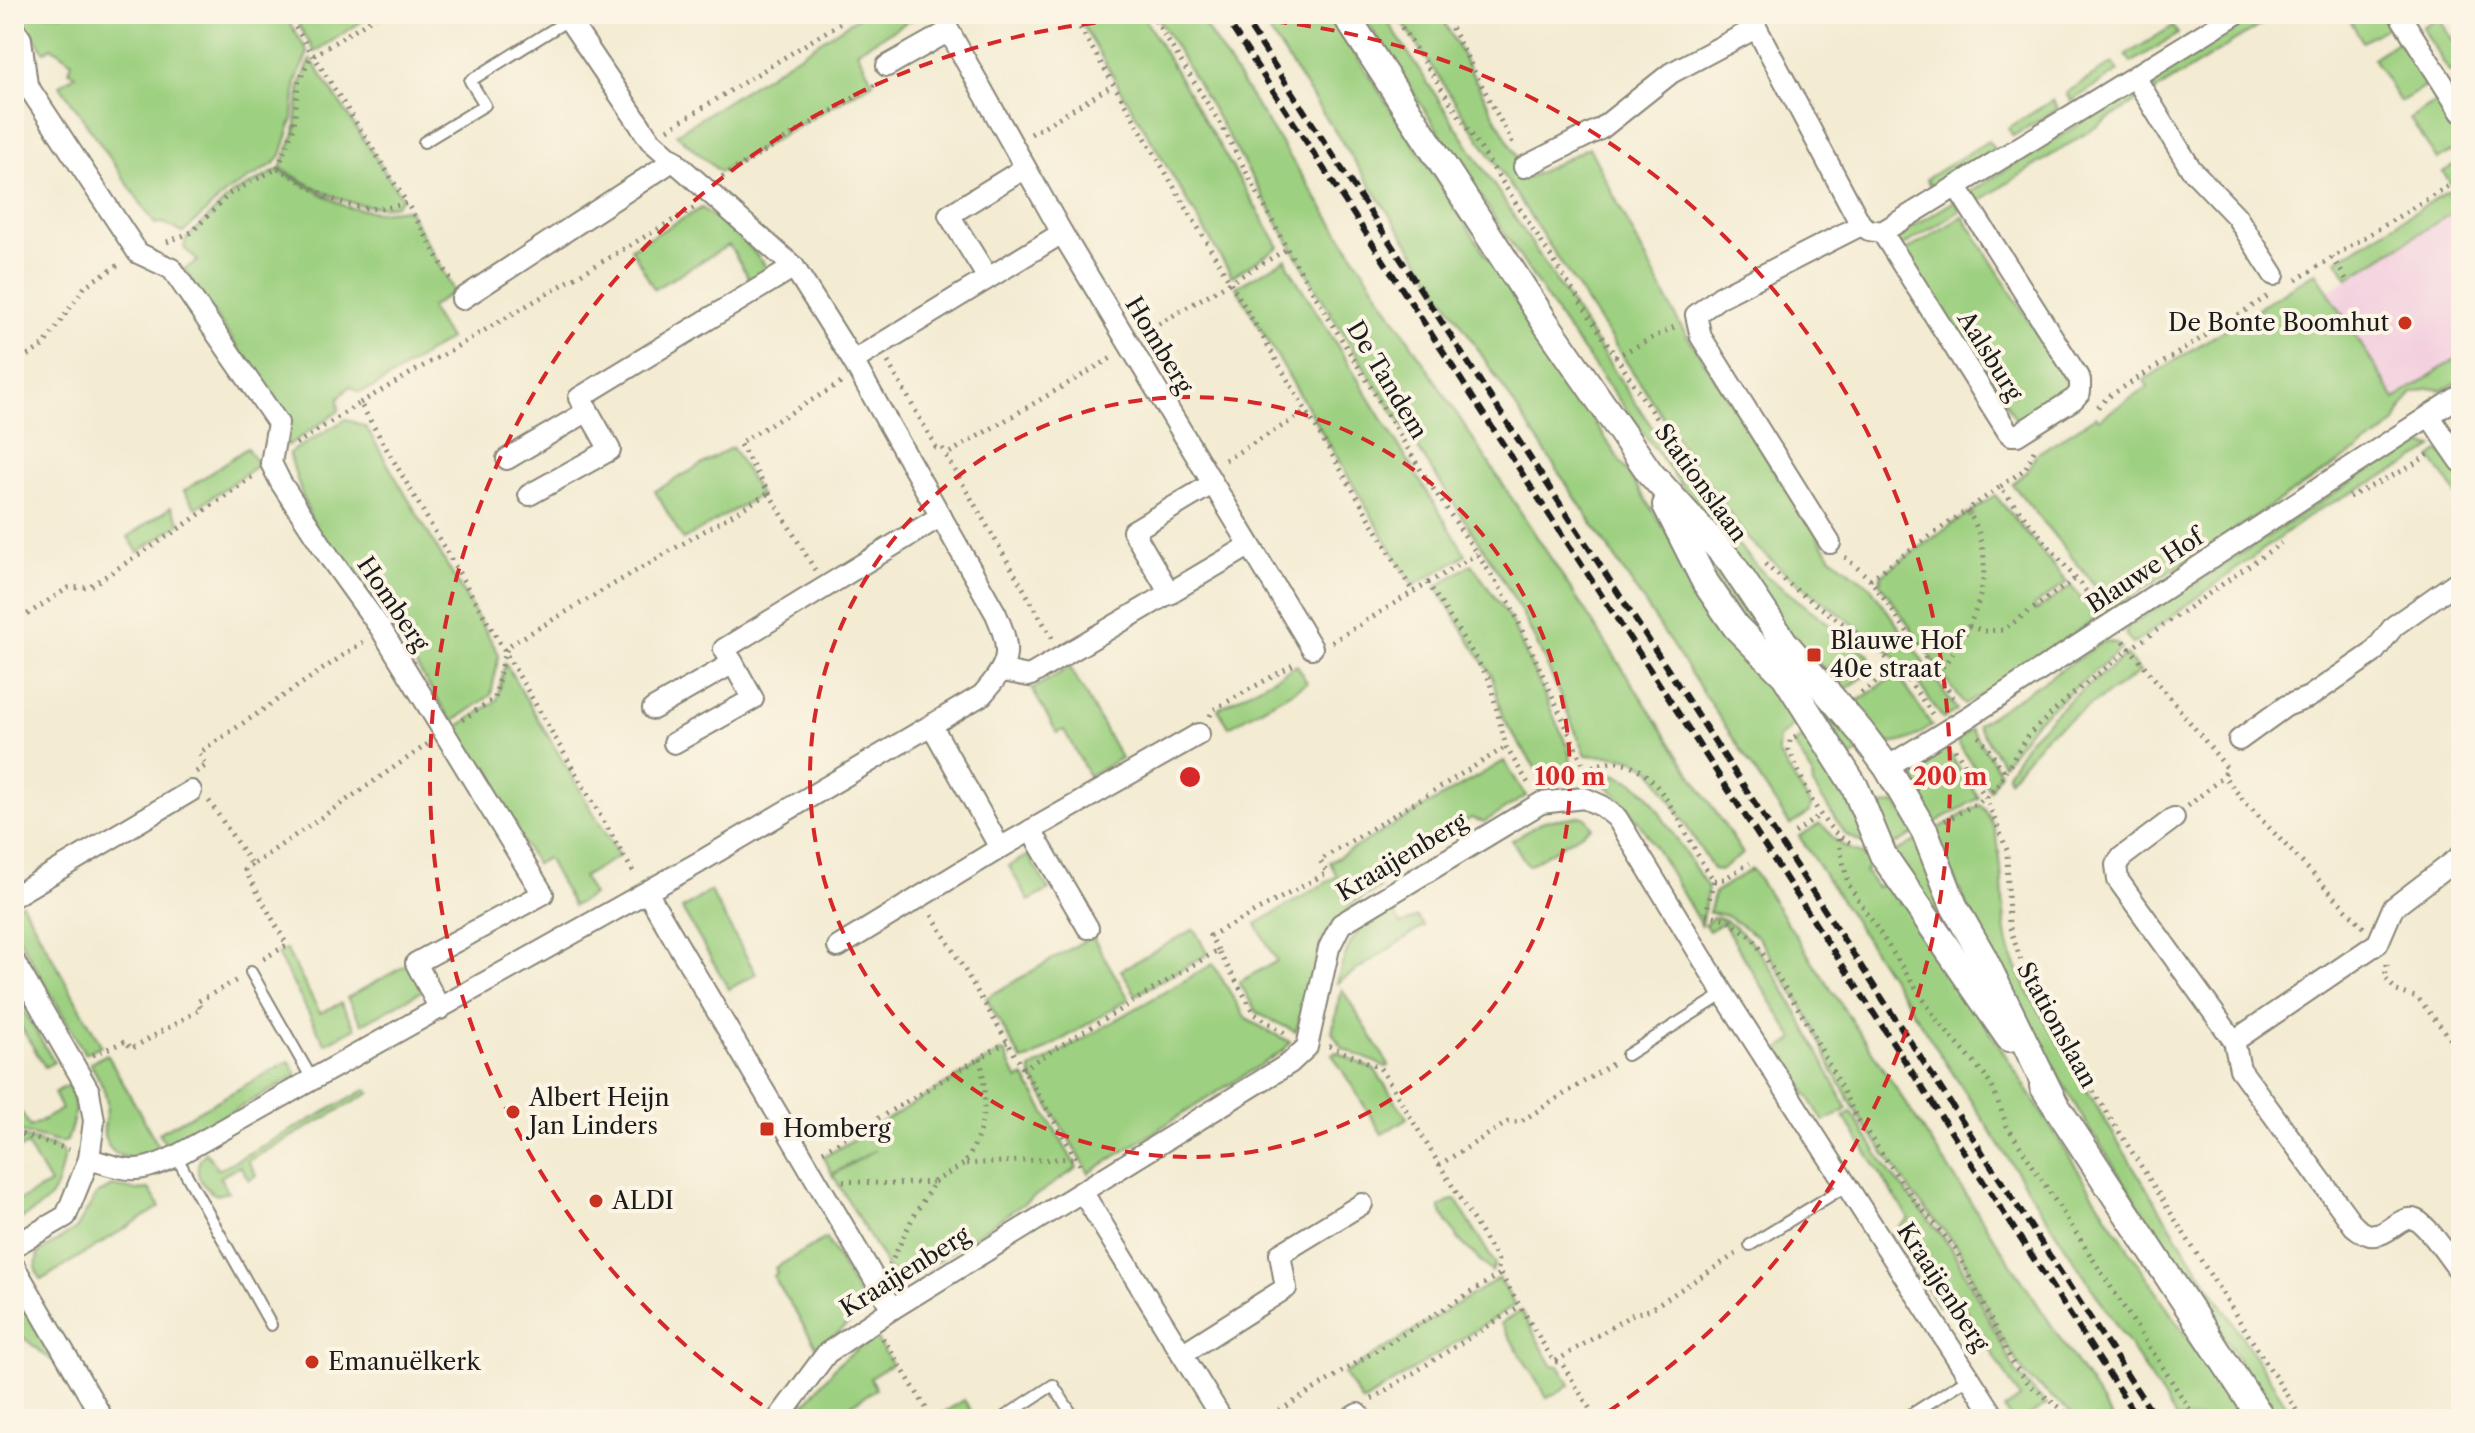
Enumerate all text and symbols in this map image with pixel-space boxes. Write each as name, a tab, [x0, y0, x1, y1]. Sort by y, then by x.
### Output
street label: Homberg	[1119, 291, 1200, 399]
street label: Aalsburg	[1951, 305, 2029, 406]
place label: De Bonte Boomhut	[2168, 308, 2390, 337]
marker: De Bonte Boomhut	[2396, 314, 2414, 332]
street label: De Tandem	[1341, 316, 1434, 444]
street label: Stationslaan	[1649, 418, 1754, 547]
street label: Blauwe Hof	[2081, 521, 2210, 619]
street label: Homberg	[351, 551, 436, 657]
place label: Blauwe Hof 40e straat	[1830, 626, 1966, 683]
marker: Blauwe Hof 40e straat	[1805, 646, 1823, 664]
text: 100 m	[1534, 762, 1606, 791]
text: 200 m	[1913, 762, 1987, 791]
centre of rings	[1176, 763, 1204, 791]
street label: Kraaijenberg	[1331, 806, 1473, 907]
street label: Stationslaan	[2011, 957, 2104, 1093]
place label: Albert Heijn Jan Linders	[525, 1083, 669, 1140]
marker: Albert Heijn Jan Linders	[504, 1103, 522, 1121]
place label: Homberg	[783, 1114, 891, 1143]
marker: Homberg	[758, 1120, 776, 1138]
place label: ALDI	[611, 1186, 674, 1215]
marker: ALDI	[587, 1192, 605, 1210]
street label: Kraaijenberg	[1891, 1217, 1996, 1357]
street label: Kraaijenberg	[835, 1220, 975, 1323]
place label: Emanuëlkerk	[328, 1347, 481, 1376]
marker: Emanuëlkerk	[303, 1353, 321, 1371]

